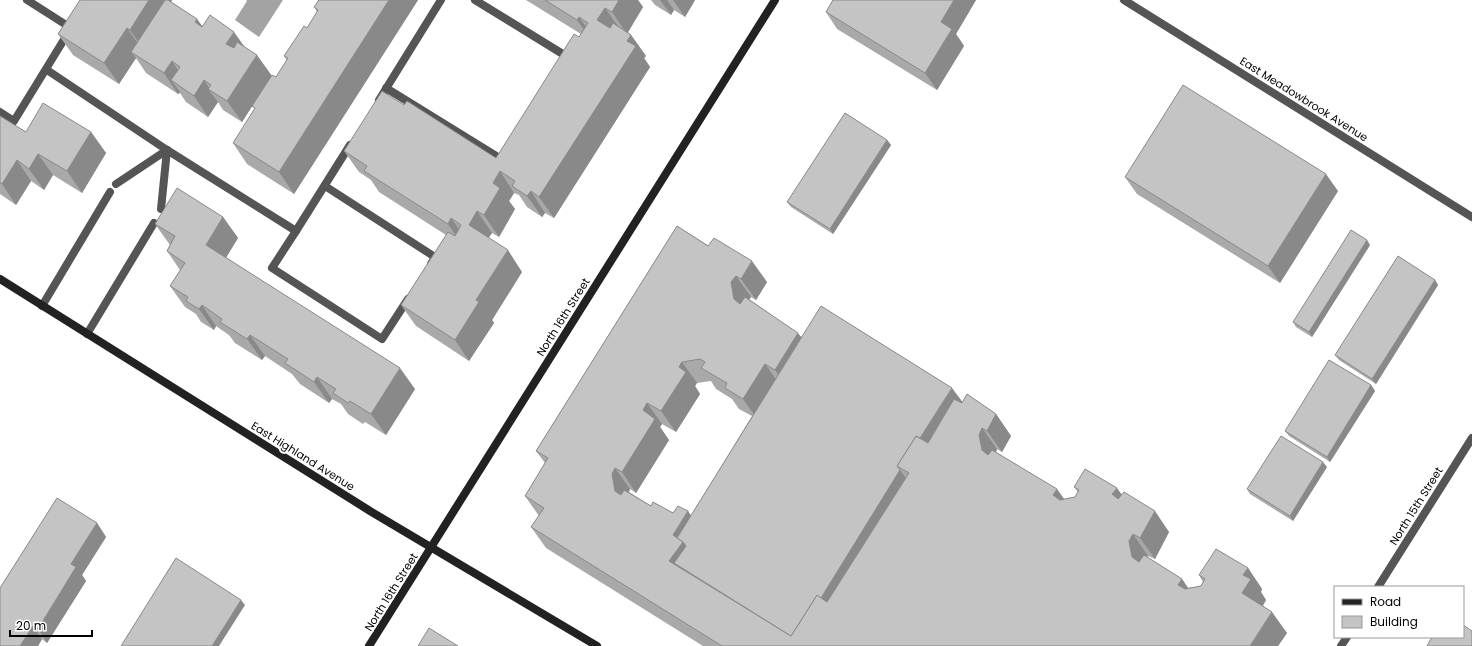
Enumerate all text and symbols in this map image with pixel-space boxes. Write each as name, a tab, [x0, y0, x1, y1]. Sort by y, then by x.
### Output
street label: East Meadowbrook Avenue	[1237, 53, 1371, 145]
street label: North 16th Street	[532, 275, 594, 359]
street label: East Highland Avenue	[248, 418, 358, 495]
street label: North 15th Street	[1386, 464, 1446, 548]
street label: North 16th Street	[360, 550, 422, 634]
legend	[1334, 586, 1464, 638]
text: Road	[1370, 593, 1401, 610]
scale bar	[10, 612, 92, 638]
text: Building	[1370, 613, 1418, 630]
text: 20 m	[16, 617, 46, 634]

